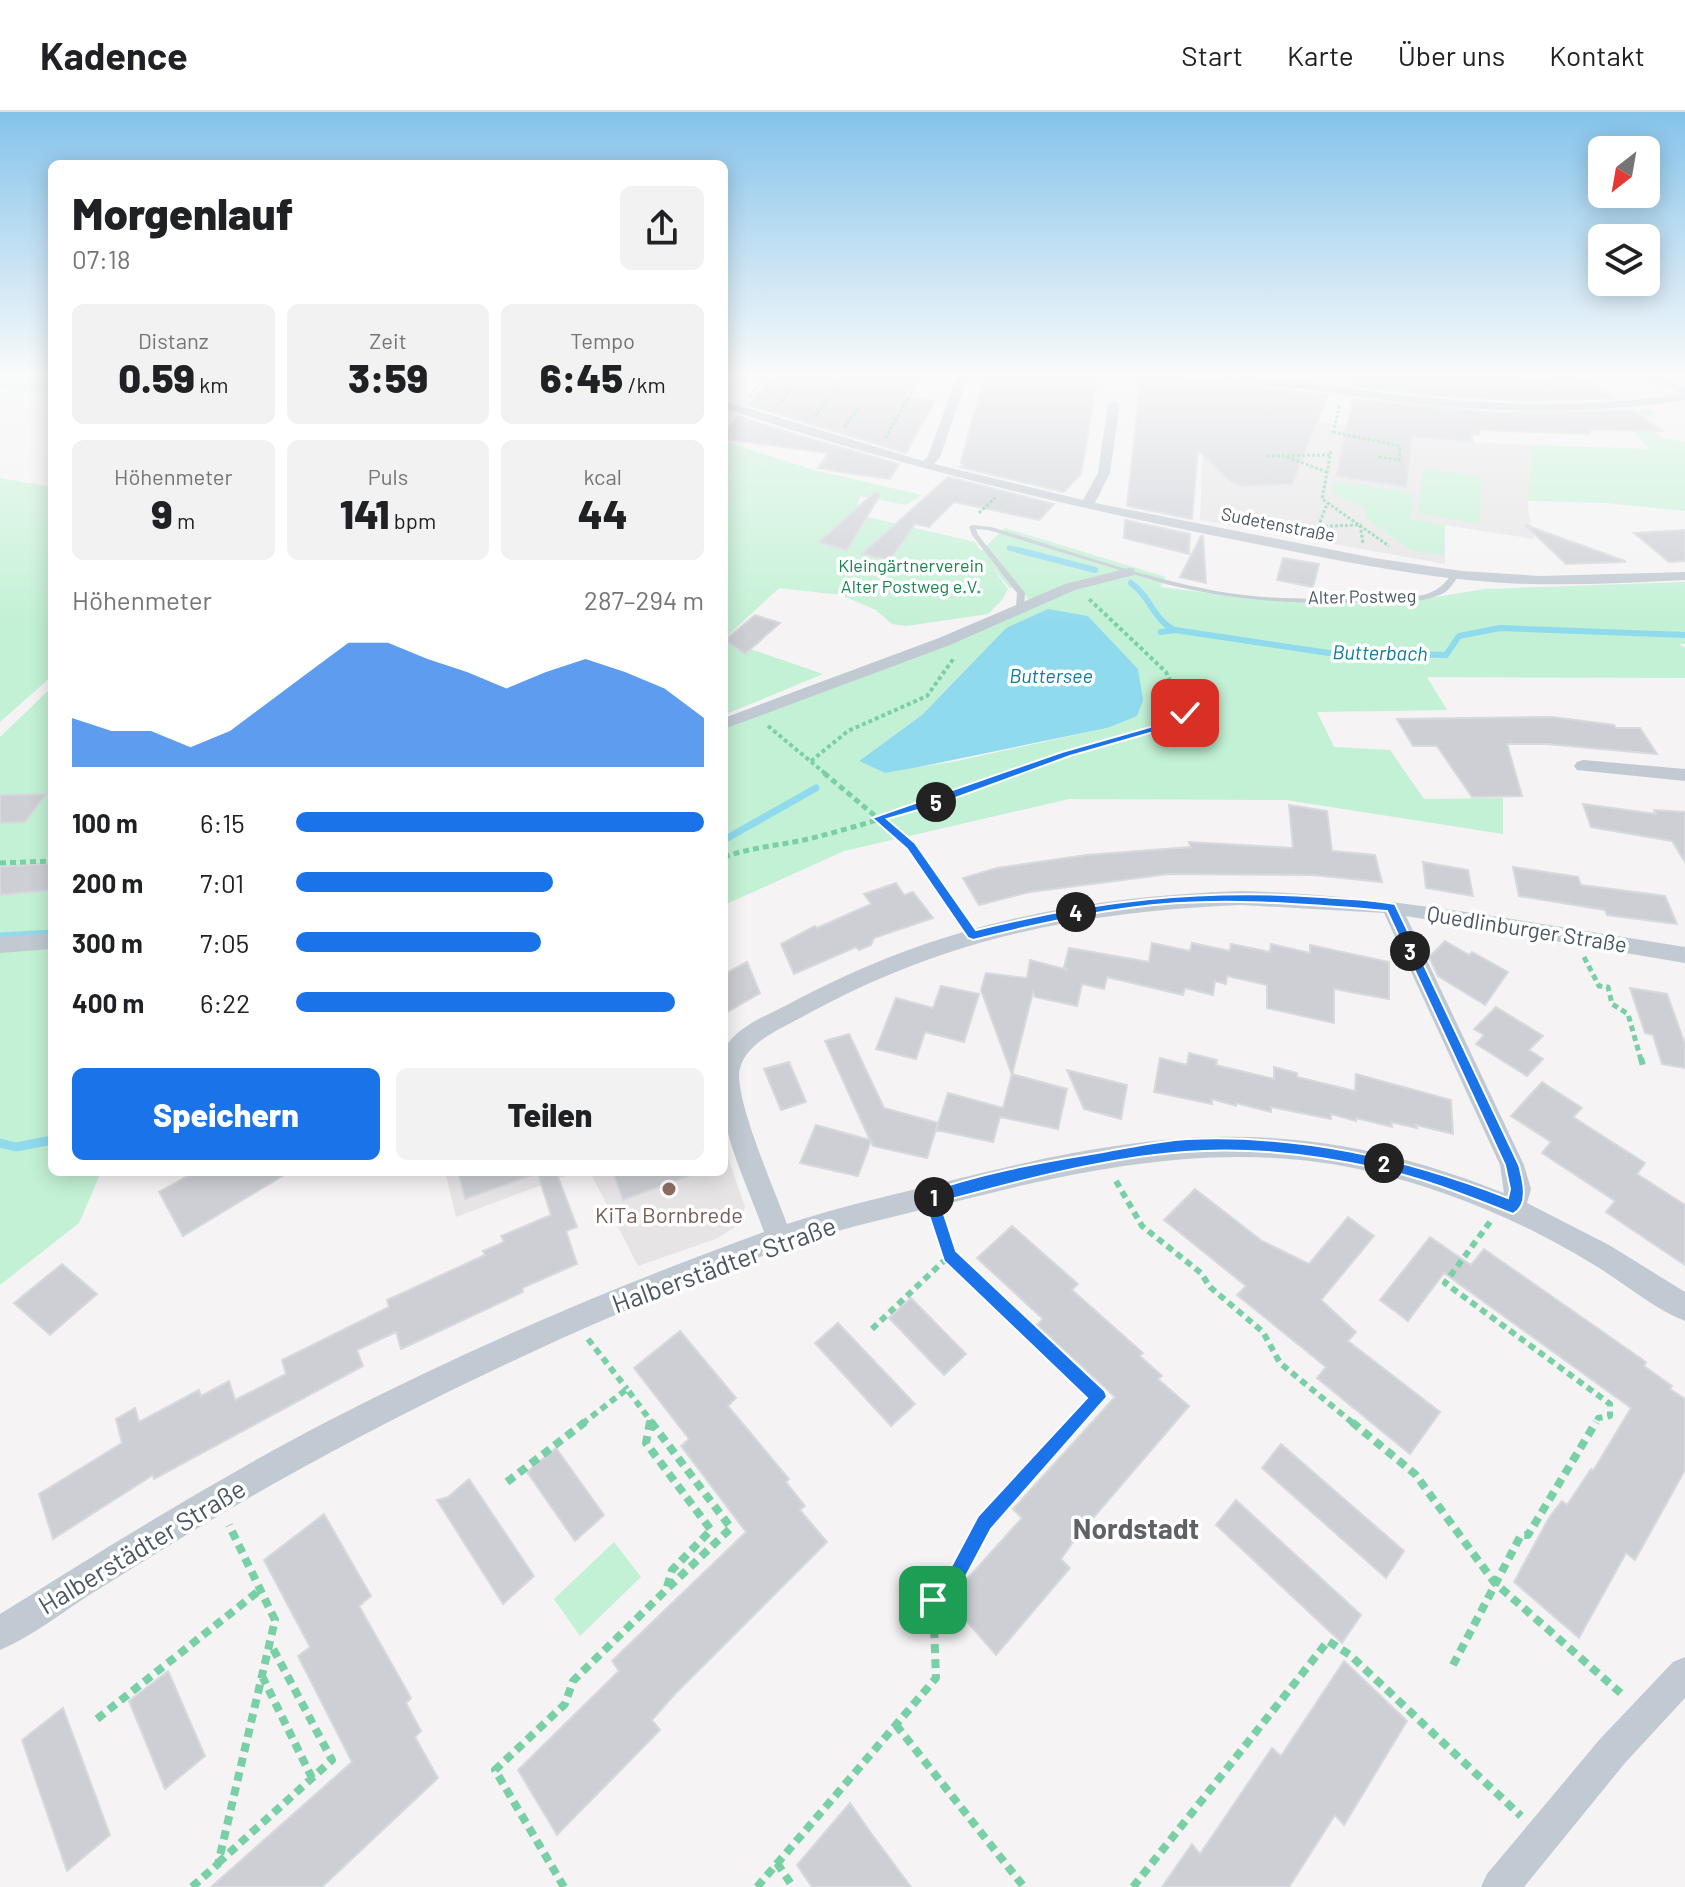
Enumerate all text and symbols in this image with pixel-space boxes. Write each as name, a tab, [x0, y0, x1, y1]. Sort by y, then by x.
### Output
text: Kadence	[40, 32, 188, 78]
text: Start	[1181, 38, 1243, 72]
text: Karte	[1287, 38, 1354, 72]
text: Über uns	[1398, 38, 1505, 72]
text: Kontakt	[1549, 38, 1645, 72]
north arrow	[1588, 136, 1660, 208]
map controls	[1588, 136, 1660, 296]
text: Morgenlauf	[72, 186, 293, 239]
button: share	[620, 186, 704, 270]
button: layers	[1588, 224, 1660, 296]
text: 07:18	[72, 243, 130, 274]
text: Distanz	[138, 327, 209, 353]
text: Zeit	[369, 327, 407, 353]
text: Tempo	[570, 327, 635, 353]
text: 0.59	[118, 353, 195, 401]
text: 3:59	[348, 353, 428, 401]
text: 6:45	[540, 353, 623, 401]
text: km	[195, 371, 229, 397]
text: /km	[623, 371, 666, 397]
text: Höhenmeter	[114, 463, 233, 489]
text: Puls	[368, 463, 408, 489]
text: kcal	[583, 463, 622, 489]
text: 9	[151, 489, 173, 537]
text: 141	[340, 489, 389, 537]
text: 44	[578, 489, 628, 537]
street label: Sudetenstraße	[1219, 502, 1337, 546]
text: m	[173, 507, 195, 533]
text: bpm	[389, 507, 436, 533]
park label: Kleingärtnerverein Alter Postweg e.V.	[838, 554, 984, 597]
text: Höhenmeter	[72, 584, 212, 615]
text: 287–294 m	[584, 584, 704, 615]
street label: Alter Postweg	[1308, 584, 1416, 608]
water label: Butterbach	[1332, 639, 1428, 665]
water label: Buttersee	[1009, 663, 1093, 687]
pin	[1151, 679, 1219, 747]
icon: check	[1163, 691, 1207, 735]
pin: 5	[916, 782, 956, 822]
text: 5	[930, 789, 942, 815]
text: 100 m	[72, 807, 138, 838]
text: 6:15	[200, 807, 245, 838]
text: 200 m	[72, 867, 143, 898]
text: 7:01	[200, 867, 244, 898]
pin: 4	[1056, 892, 1096, 932]
text: 4	[1069, 899, 1083, 925]
street label: Quedlinburger Straße	[1425, 899, 1629, 957]
text: 300 m	[72, 927, 143, 958]
text: 7:05	[200, 927, 249, 958]
pin: 3	[1390, 931, 1430, 971]
text: 3	[1404, 938, 1416, 964]
text: 400 m	[72, 987, 144, 1018]
text: 6:22	[200, 987, 250, 1018]
button: Speichern	[72, 1068, 380, 1160]
button: Teilen	[396, 1068, 704, 1160]
pin: 2	[1364, 1143, 1404, 1183]
text: 2	[1378, 1150, 1390, 1176]
pin: 1	[914, 1177, 954, 1217]
marker: KiTa Bornbrede	[660, 1180, 678, 1198]
text: 1	[930, 1184, 938, 1210]
place label: KiTa Bornbrede	[595, 1201, 743, 1227]
street label: Halberstädter Straße	[607, 1209, 840, 1319]
street label: Halberstädter Straße	[32, 1472, 250, 1620]
district label: Nordstadt	[1073, 1511, 1199, 1545]
pin	[899, 1566, 967, 1634]
icon: arrive	[911, 1578, 955, 1622]

